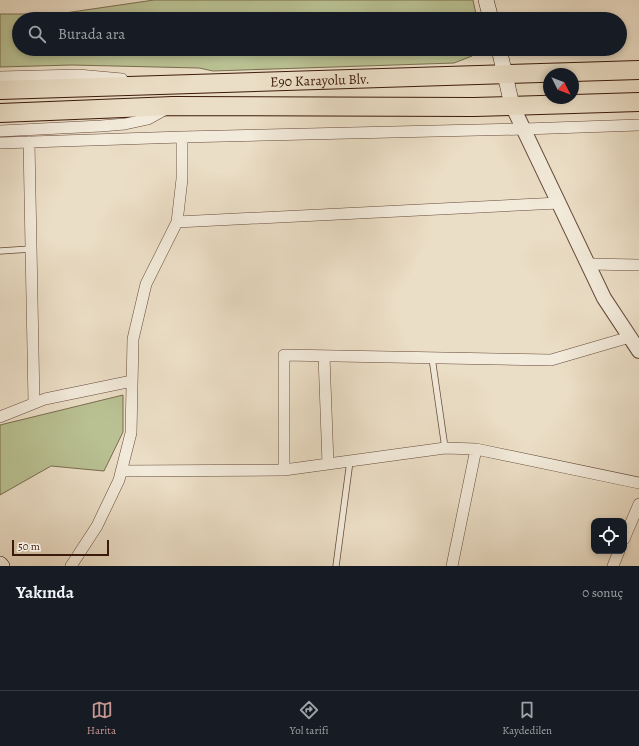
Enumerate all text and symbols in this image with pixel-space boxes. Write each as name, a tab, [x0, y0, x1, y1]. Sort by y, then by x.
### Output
search box	[12, 12, 627, 56]
icon: search	[26, 23, 48, 45]
text: Burada ara	[58, 24, 125, 44]
north arrow	[543, 68, 579, 104]
street label: E90 Karayolu Blv.	[270, 69, 370, 92]
map controls	[591, 518, 627, 554]
button: locate	[591, 518, 627, 554]
scale bar	[12, 538, 109, 557]
text: 50 m	[18, 539, 40, 554]
text: Yakında	[16, 581, 74, 604]
text: 0 sonuç	[582, 584, 623, 601]
tab: Harita	[87, 699, 116, 738]
tab: Yol tarifi	[290, 699, 328, 738]
tab: Kaydedilen	[502, 699, 552, 738]

